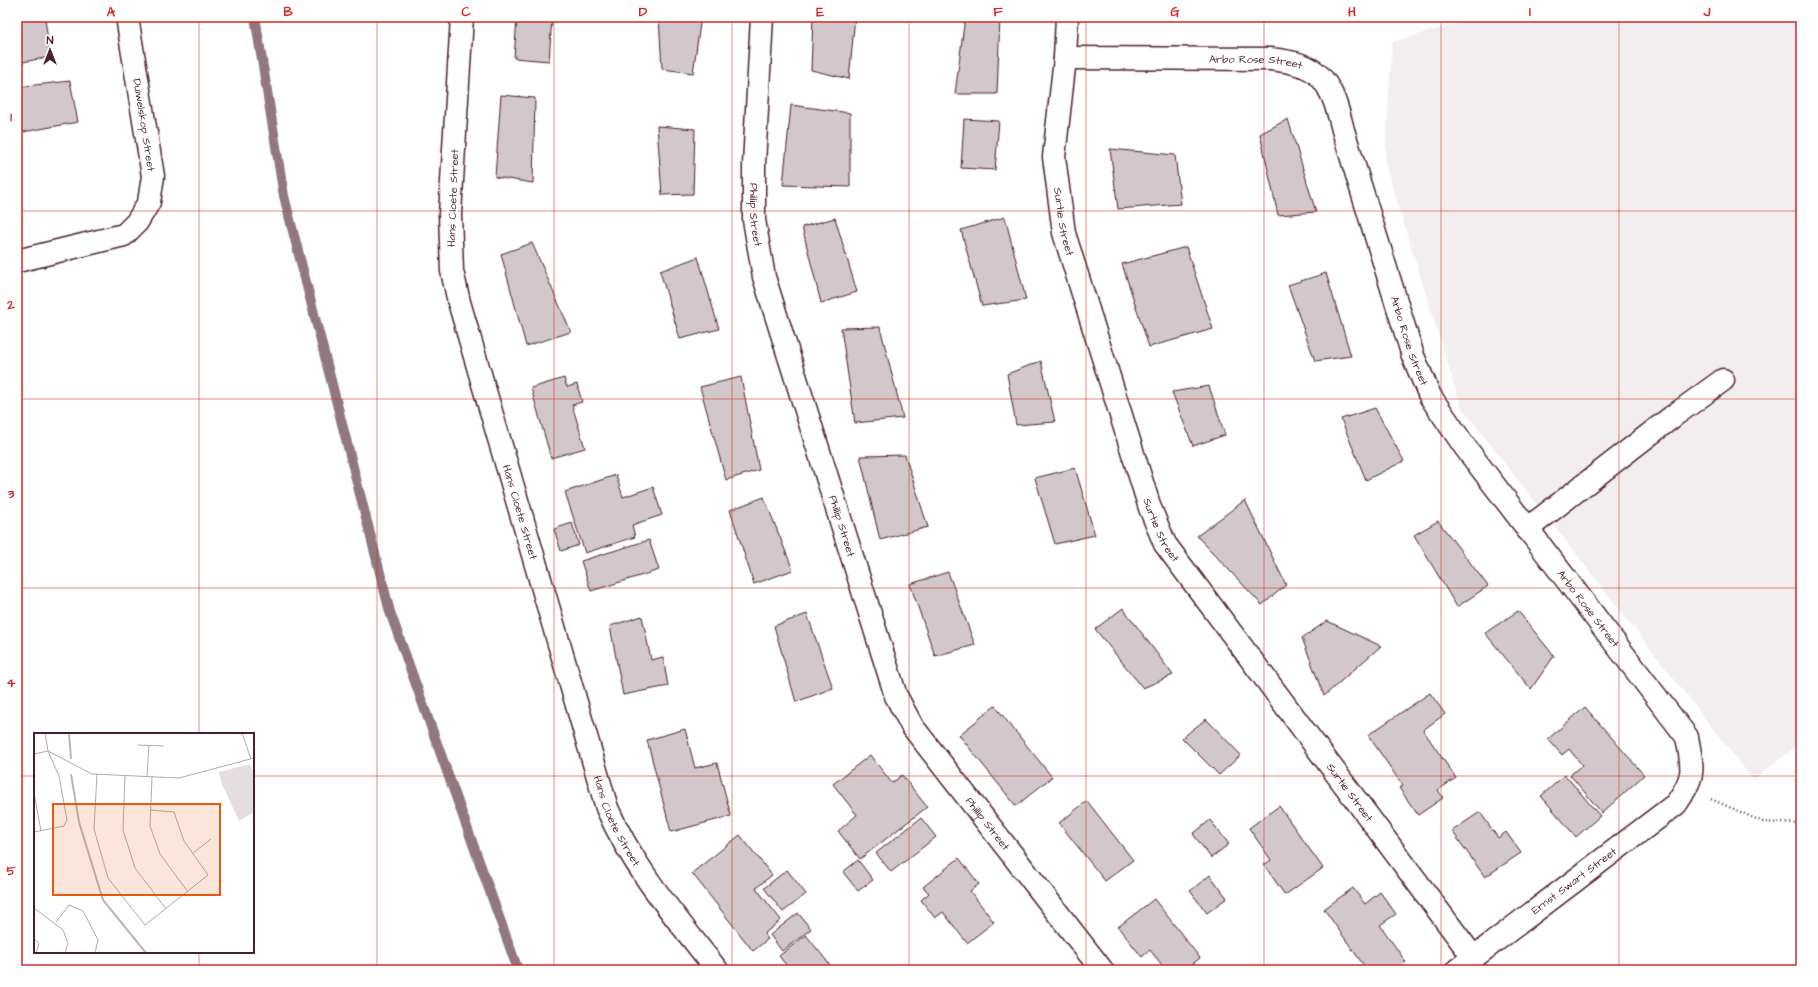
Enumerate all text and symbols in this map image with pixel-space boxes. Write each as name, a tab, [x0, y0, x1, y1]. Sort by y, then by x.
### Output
text: A	[107, 3, 116, 21]
text: B	[283, 3, 293, 21]
text: C	[461, 3, 471, 21]
text: D	[639, 3, 648, 21]
text: E	[816, 3, 824, 21]
text: F	[993, 3, 1003, 21]
text: G	[1170, 3, 1180, 21]
text: H	[1348, 3, 1356, 21]
text: I	[1529, 3, 1531, 21]
text: J	[1703, 3, 1711, 21]
north arrow	[30, 30, 70, 70]
text: N	[47, 33, 54, 48]
street label: Arbo Rose Street	[1209, 51, 1305, 73]
street label: Duiwelskop Street	[129, 77, 159, 173]
text: 1	[10, 108, 12, 126]
street label: Hans Cloete Street	[444, 148, 462, 247]
street label: Phillip Street	[747, 183, 766, 248]
street label: Surtie Street	[1051, 186, 1078, 258]
street label: Arbo Rose Street	[1387, 294, 1432, 388]
text: 2	[6, 296, 15, 314]
street label: Hans Cloete Street	[499, 463, 542, 562]
text: 3	[7, 485, 15, 503]
street label: Phillip Street	[826, 493, 859, 559]
street label: Surtie Street	[1140, 496, 1183, 565]
street label: Arbo Rose Street	[1554, 567, 1623, 651]
text: 4	[7, 674, 16, 692]
inset map	[34, 733, 254, 953]
street label: Surtie Street	[1323, 760, 1377, 825]
street label: Hans Cloete Street	[590, 774, 644, 869]
street label: Phillip Street	[962, 794, 1014, 854]
street label: Ernst Swart Street	[1528, 844, 1620, 918]
text: 5	[6, 862, 16, 880]

